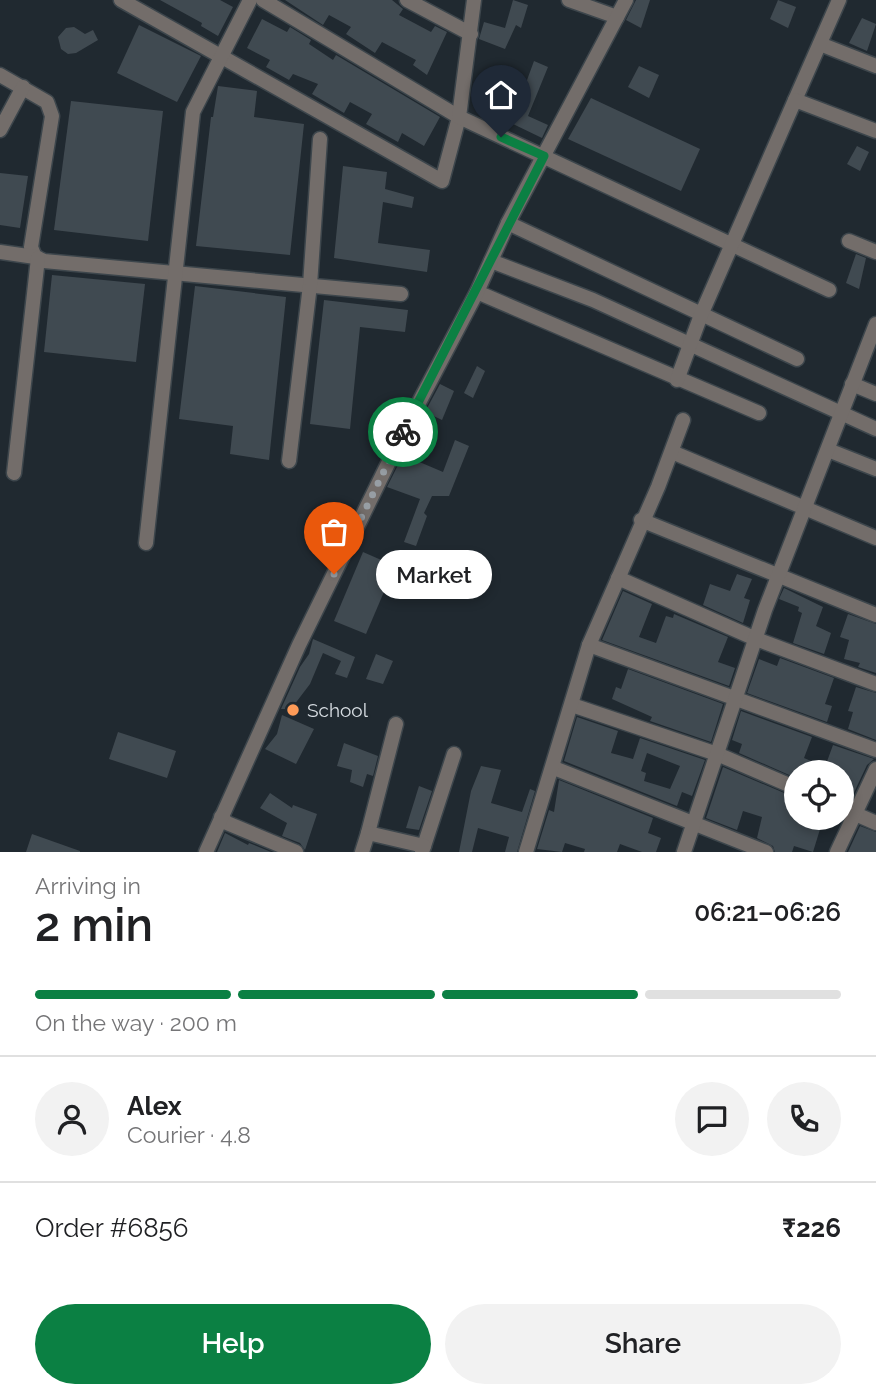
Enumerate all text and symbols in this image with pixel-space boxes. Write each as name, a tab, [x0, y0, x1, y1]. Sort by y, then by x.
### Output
pin	[471, 65, 531, 137]
icon: home	[482, 76, 520, 114]
courier	[368, 397, 438, 467]
icon: bike	[384, 413, 422, 451]
pin	[304, 502, 364, 574]
icon: bag	[315, 513, 353, 551]
callout: Market	[376, 550, 492, 598]
text: Market	[396, 561, 472, 588]
place label: School	[307, 699, 369, 721]
marker: School	[285, 702, 301, 718]
map controls	[784, 760, 854, 830]
button: locate	[784, 760, 854, 830]
text: Arriving in	[35, 872, 141, 899]
text: 06:21–06:26	[694, 897, 841, 927]
text: 2 min	[35, 898, 153, 952]
text: On the way · 200 m	[35, 1009, 237, 1036]
button: person	[35, 1082, 109, 1156]
button: chat	[675, 1082, 749, 1156]
button: phone	[767, 1082, 841, 1156]
text: Alex	[127, 1091, 182, 1121]
text: Courier · 4.8	[127, 1121, 251, 1148]
text: Order #6856	[35, 1213, 188, 1243]
text: ₹226	[782, 1213, 841, 1243]
button: Help	[35, 1304, 431, 1384]
button: Share	[445, 1304, 841, 1384]

